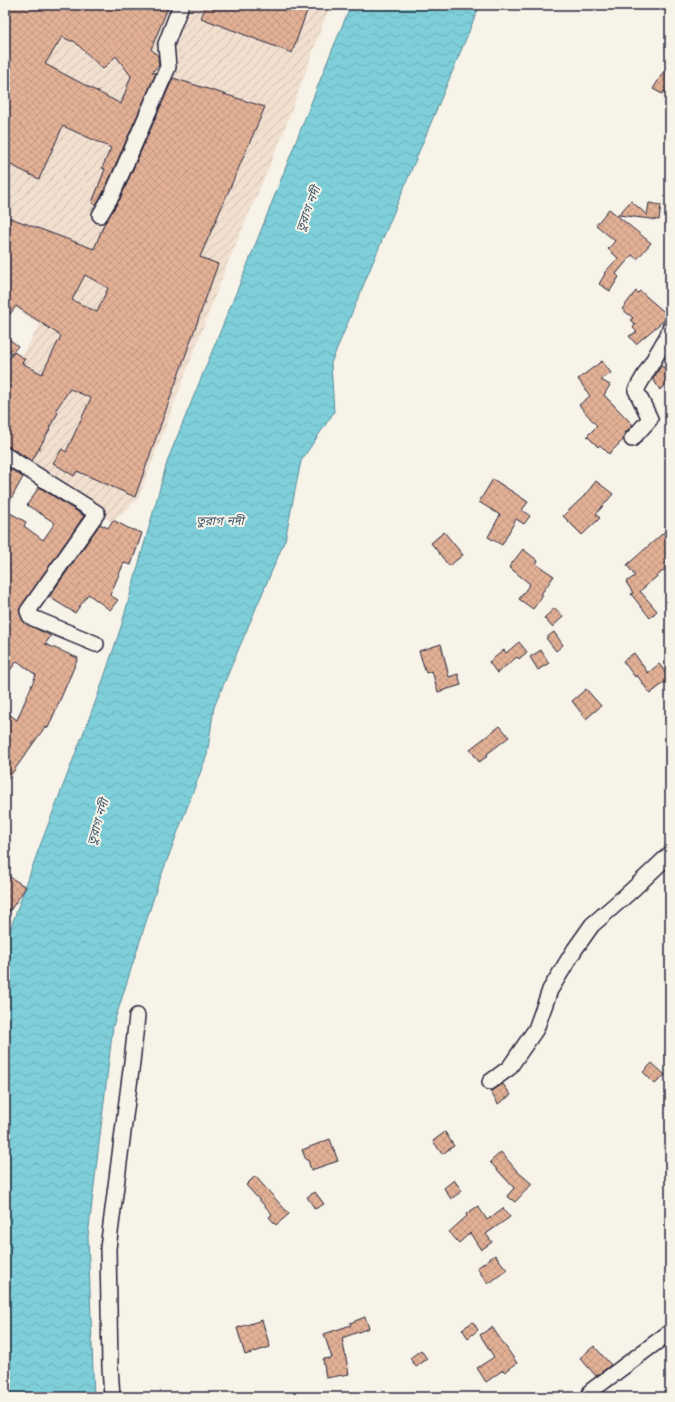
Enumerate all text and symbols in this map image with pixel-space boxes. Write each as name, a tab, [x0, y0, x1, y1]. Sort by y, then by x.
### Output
water label: তুরাগ নদী	[293, 182, 324, 234]
water label: তুরাগ নদী	[196, 514, 247, 528]
water label: তুরাগ নদী	[84, 795, 113, 847]

